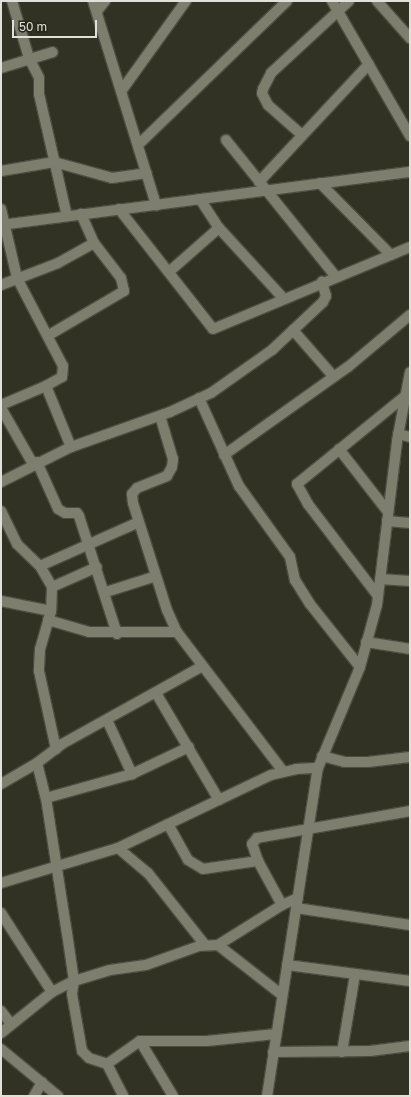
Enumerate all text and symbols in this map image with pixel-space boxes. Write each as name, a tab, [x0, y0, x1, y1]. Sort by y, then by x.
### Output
scale bar	[14, 12, 99, 38]
text: 50 m	[19, 19, 47, 34]

